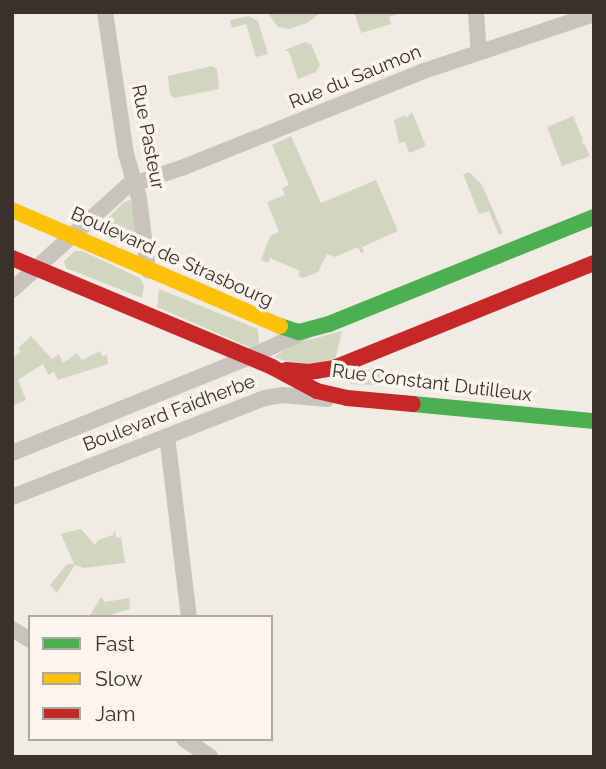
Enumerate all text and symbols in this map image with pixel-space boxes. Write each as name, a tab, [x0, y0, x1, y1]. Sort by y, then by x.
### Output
street label: Rue du Saumon	[286, 40, 424, 114]
street label: Rue Pasteur	[127, 83, 169, 191]
street label: Boulevard de Strasbourg	[67, 202, 277, 312]
street label: Rue Constant Dutilleux	[331, 359, 533, 407]
street label: Boulevard Faidherbe	[80, 370, 258, 456]
legend	[28, 615, 273, 741]
text: Fast	[95, 631, 135, 656]
text: Slow	[95, 666, 143, 691]
text: Jam	[95, 701, 136, 726]

